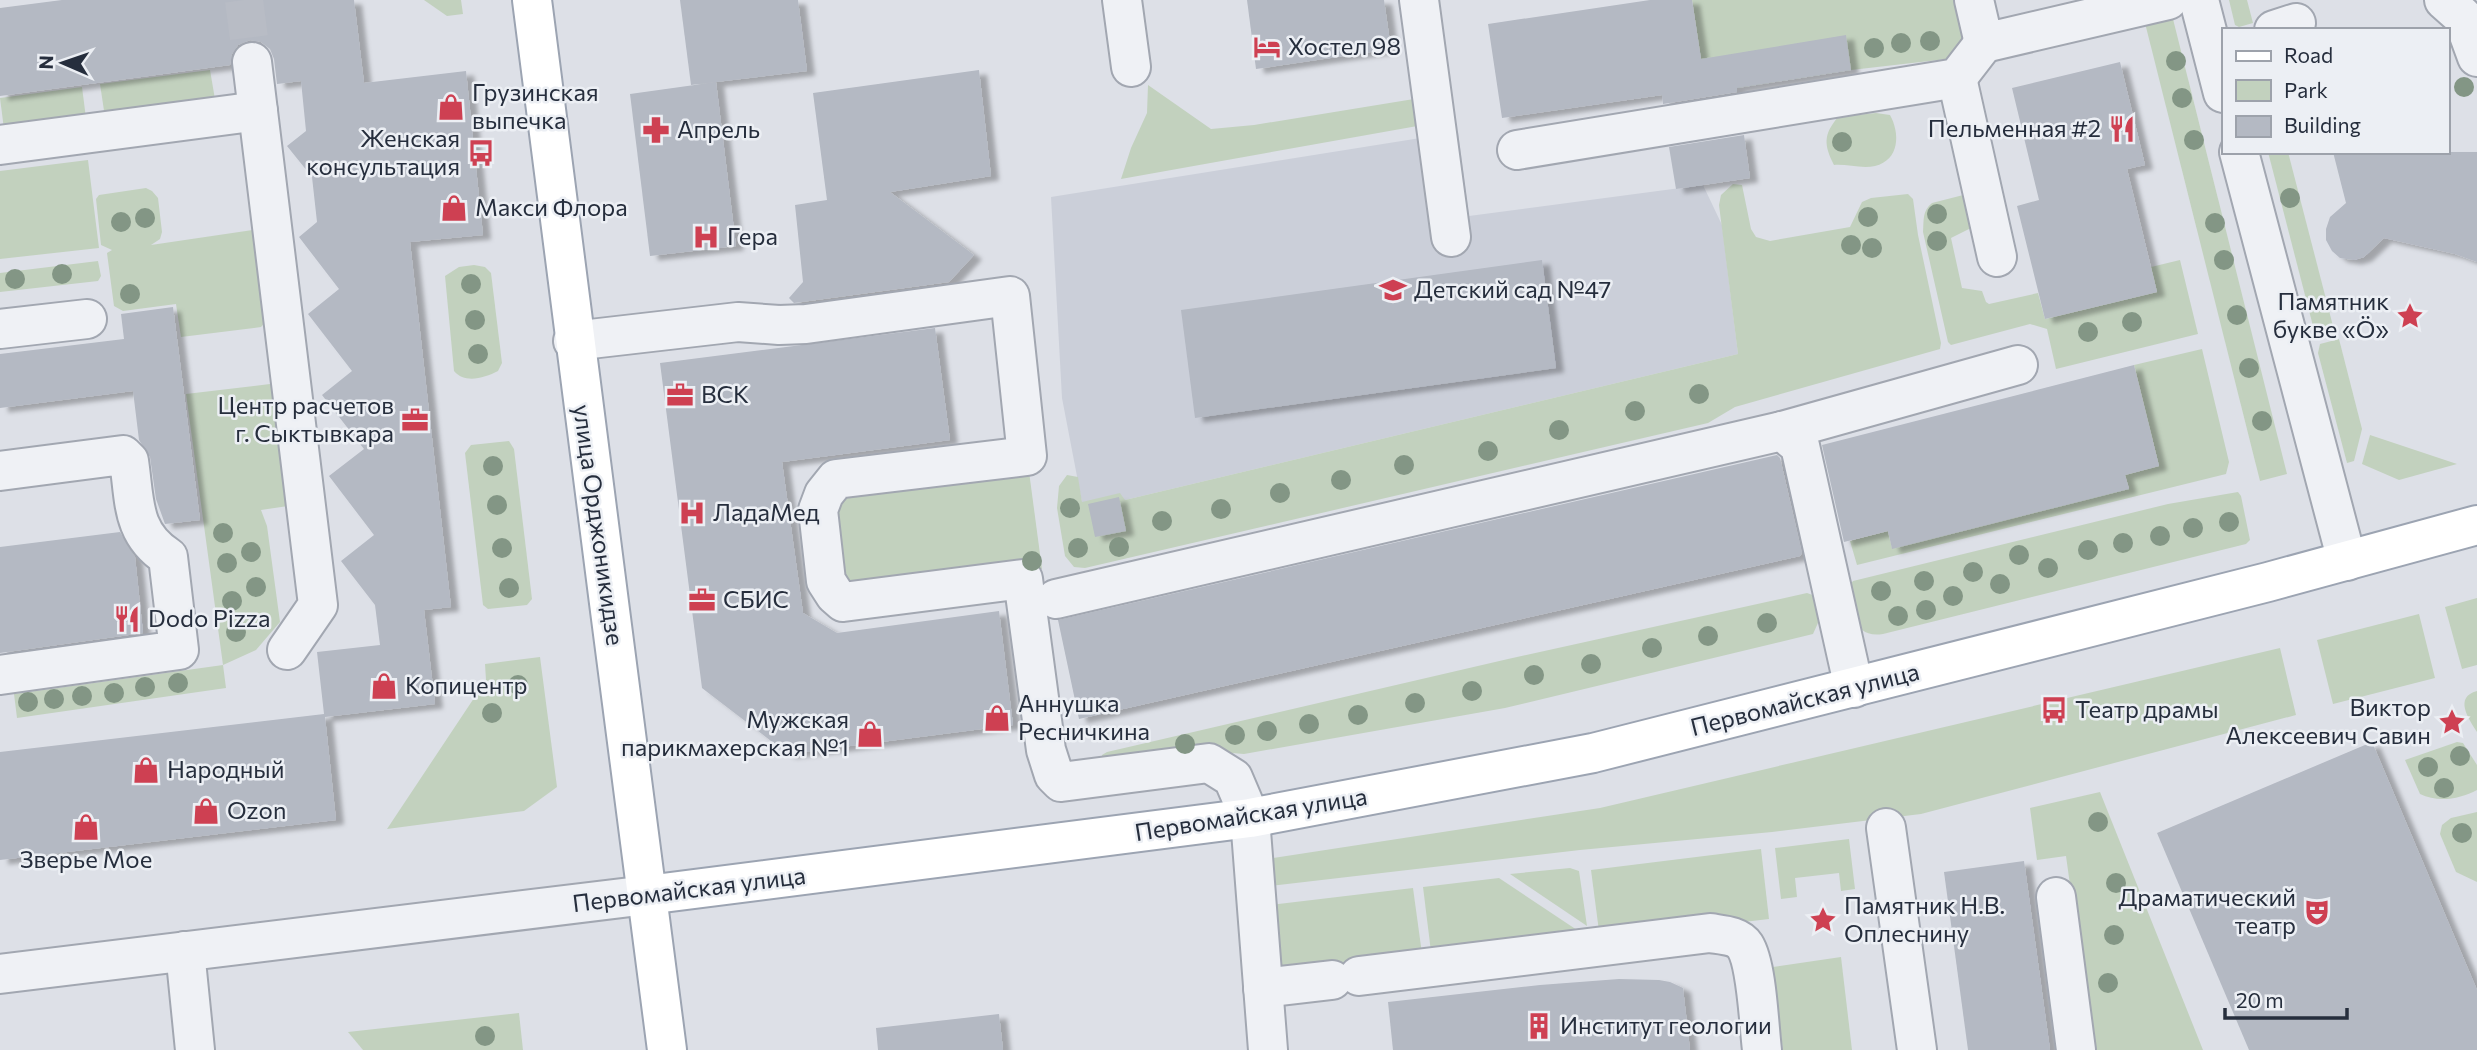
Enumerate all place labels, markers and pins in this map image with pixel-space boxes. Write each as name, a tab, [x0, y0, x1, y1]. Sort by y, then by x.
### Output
place label: Хостел 98	[1288, 31, 1401, 60]
hotel icon: Хостел 98	[1252, 32, 1282, 62]
place label: Грузинская выпечка	[472, 77, 599, 134]
shop icon: Грузинская выпечка	[436, 92, 466, 122]
place label: Пельменная #2	[1928, 113, 2101, 142]
place label: Апрель	[677, 114, 760, 143]
restaurant icon: Пельменная #2	[2107, 114, 2137, 144]
pharmacy icon: Апрель	[641, 115, 671, 145]
place label: Женская консультация	[306, 123, 460, 180]
bus stop icon: Женская консультация	[466, 138, 496, 168]
place label: Макси Флора	[475, 192, 628, 221]
shop icon: Макси Флора	[439, 193, 469, 223]
place label: Гера	[727, 221, 778, 250]
hospital icon: Гера	[691, 222, 721, 252]
place label: Детский сад №47	[1414, 274, 1611, 303]
school or university icon: Детский сад №47	[1378, 275, 1408, 305]
place label: Памятник букве «Ӧ»	[2273, 286, 2389, 343]
place icon: Памятник букве «Ӧ»	[2395, 301, 2425, 331]
place label: ВСК	[701, 379, 749, 408]
office icon: ВСК	[665, 380, 695, 410]
place label: Центр расчетов г. Сыктывкара	[217, 390, 394, 447]
office icon: Центр расчетов г. Сыктывкара	[400, 405, 430, 435]
place label: ЛадаМед	[713, 497, 820, 526]
hospital icon: ЛадаМед	[677, 498, 707, 528]
place label: СБИС	[723, 584, 789, 613]
office icon: СБИС	[687, 585, 717, 615]
place label: Dodo Pizza	[148, 603, 270, 632]
restaurant icon: Dodo Pizza	[112, 604, 142, 634]
place label: Копицентр	[405, 670, 528, 699]
shop icon: Копицентр	[369, 671, 399, 701]
place label: Аннушка Ресничкина	[1018, 688, 1150, 745]
place label: Виктор Алексеевич Савин	[2226, 692, 2431, 749]
place label: Театр драмы	[2075, 694, 2219, 723]
bus stop icon: Театр драмы	[2039, 695, 2069, 725]
shop icon: Аннушка Ресничкина	[982, 703, 1012, 733]
place label: Мужская парикмахерская №1	[621, 704, 849, 761]
place icon: Виктор Алексеевич Савин	[2437, 707, 2467, 737]
shop icon: Мужская парикмахерская №1	[855, 719, 885, 749]
place label: Народный	[167, 754, 285, 783]
shop icon: Народный	[131, 755, 161, 785]
place label: Ozon	[227, 795, 287, 824]
shop icon: Ozon	[191, 796, 221, 826]
shop icon: Зверье Мое	[71, 812, 101, 842]
place label: Зверье Мое	[20, 844, 152, 873]
place label: Драматический театр	[2118, 882, 2296, 939]
place label: Памятник Н.В. Оплеснину	[1844, 890, 2005, 947]
theatre icon: Драматический театр	[2302, 897, 2332, 927]
place icon: Памятник Н.В. Оплеснину	[1808, 905, 1838, 935]
place label: Институт геологии	[1560, 1010, 1772, 1039]
building icon: Институт геологии	[1524, 1011, 1554, 1041]

